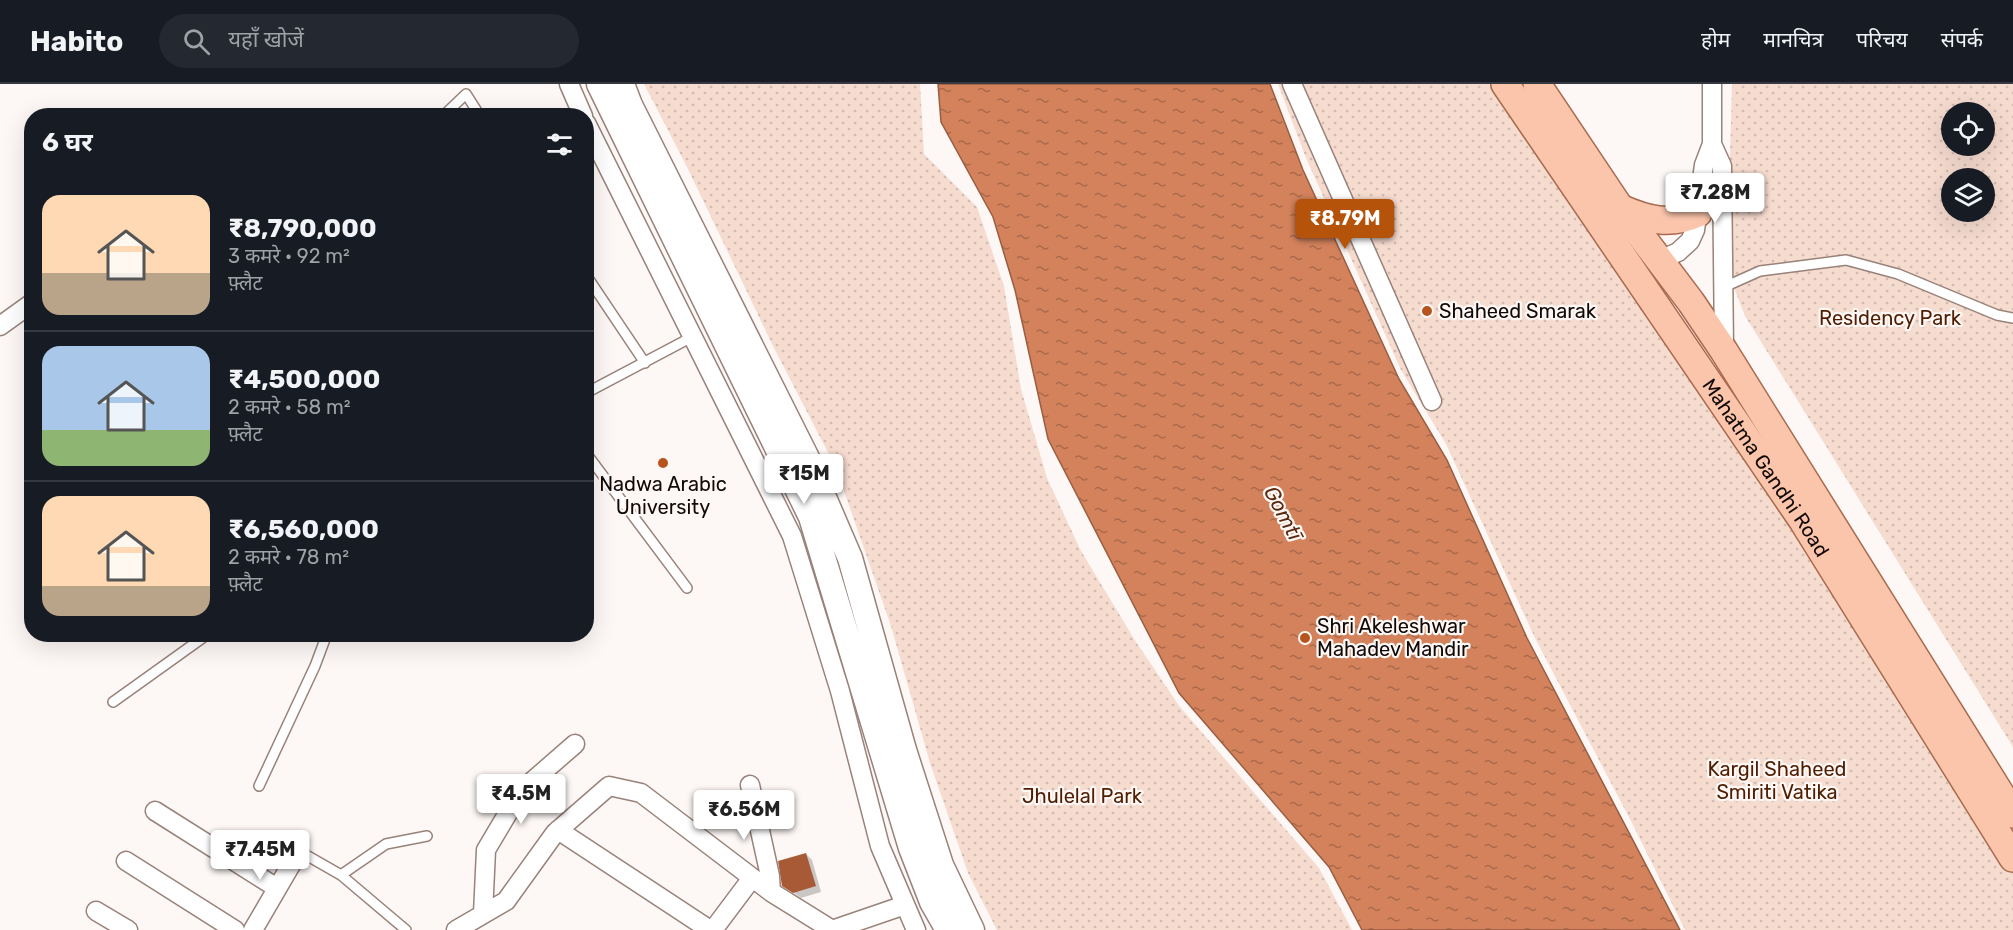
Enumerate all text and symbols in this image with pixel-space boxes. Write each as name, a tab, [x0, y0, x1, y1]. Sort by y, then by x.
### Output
search box	[159, 14, 579, 68]
text: Habito	[30, 25, 123, 58]
icon: search	[180, 25, 213, 58]
text: यहाँ खोजें	[228, 26, 304, 53]
text: होम	[1701, 27, 1730, 52]
text: मानचित्र	[1763, 27, 1823, 52]
text: परिचय	[1856, 27, 1908, 52]
text: संपर्क	[1941, 27, 1983, 52]
map controls	[1941, 102, 1995, 222]
button: locate	[1941, 102, 1995, 156]
text: 6 घर	[42, 127, 93, 158]
icon: filters	[543, 128, 576, 161]
button: layers	[1941, 168, 1995, 222]
pin: ₹7.28M	[1666, 173, 1764, 224]
text: ₹7.28M	[1679, 180, 1751, 204]
pin: ₹8.79M	[1296, 199, 1394, 250]
text: ₹8.79M	[1309, 206, 1381, 230]
text: ₹8,790,000	[228, 213, 377, 244]
icon: home	[90, 219, 162, 291]
text: 3 कमरे · 92 m²	[228, 244, 350, 268]
text: फ़्लैट	[228, 271, 263, 295]
place label: Shaheed Smarak	[1439, 299, 1597, 323]
marker: Shaheed Smarak	[1420, 304, 1434, 318]
park label: Residency Park	[1819, 306, 1962, 330]
text: ₹4,500,000	[228, 364, 380, 395]
icon: home	[90, 370, 162, 442]
street label: Mahatma Gandhi Road	[1697, 374, 1834, 561]
text: 2 कमरे · 58 m²	[228, 395, 351, 419]
text: फ़्लैट	[228, 422, 263, 446]
pin: ₹15M	[768, 454, 840, 505]
marker: Nadwa Arabic University	[656, 456, 670, 470]
text: ₹15M	[778, 461, 830, 485]
place label: Nadwa Arabic University	[599, 472, 727, 519]
water label: Gomtī	[1259, 481, 1309, 547]
text: ₹6,560,000	[228, 514, 379, 545]
icon: home	[90, 520, 162, 592]
text: 2 कमरे · 78 m²	[228, 545, 349, 569]
text: फ़्लैट	[228, 572, 263, 596]
place label: Shri Akeleshwar Mahadev Mandir	[1317, 614, 1469, 661]
marker: Shri Akeleshwar Mahadev Mandir	[1298, 631, 1312, 645]
park label: Kargil Shaheed Smiriti Vatika	[1708, 757, 1847, 804]
pin: ₹4.5M	[479, 774, 563, 825]
text: ₹4.5M	[491, 781, 551, 805]
park label: Jhulelal Park	[1022, 784, 1143, 808]
pin: ₹6.56M	[695, 790, 793, 841]
text: ₹6.56M	[707, 797, 781, 821]
pin: ₹7.45M	[211, 830, 309, 881]
text: ₹7.45M	[225, 837, 296, 861]

